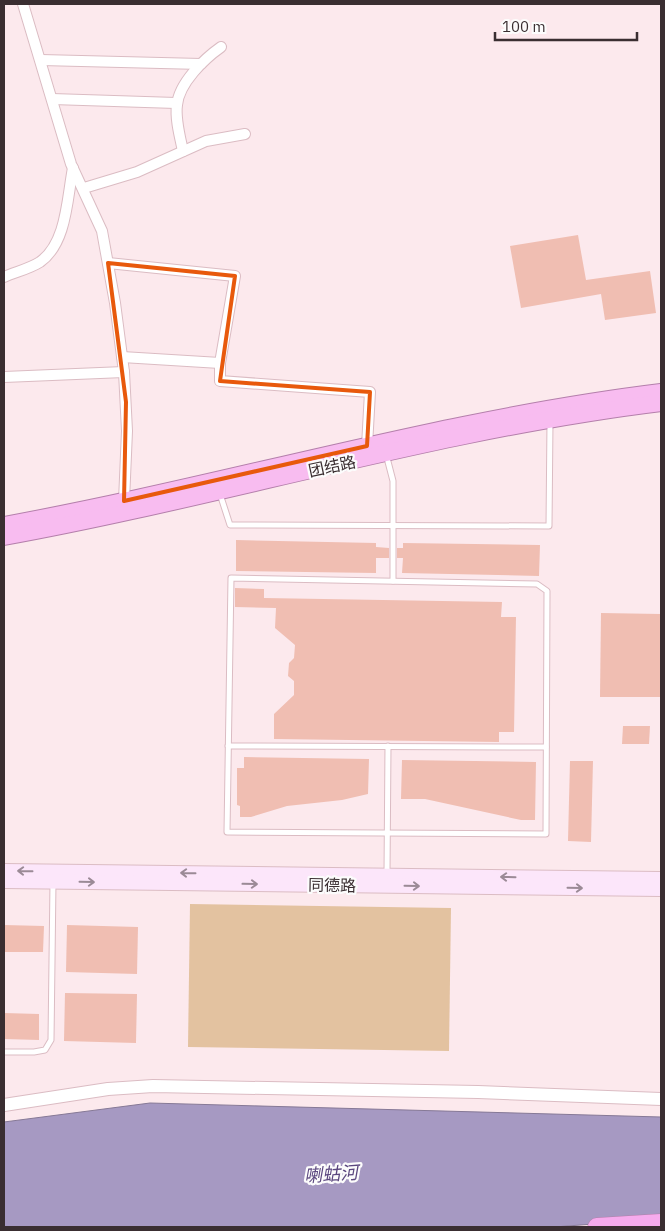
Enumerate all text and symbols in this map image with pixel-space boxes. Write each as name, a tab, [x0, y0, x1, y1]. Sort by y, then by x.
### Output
scale bar	[495, 10, 638, 42]
text: 100 m	[502, 17, 546, 36]
street label: 团结路	[306, 451, 358, 481]
one-way arrow	[17, 866, 34, 876]
one-way arrow	[180, 868, 196, 878]
one-way arrow	[500, 872, 516, 882]
street label: 同德路	[308, 875, 356, 895]
one-way arrow	[79, 877, 95, 887]
one-way arrow	[242, 879, 258, 889]
one-way arrow	[404, 881, 420, 891]
one-way arrow	[566, 883, 583, 893]
water label: 喇蛄河	[303, 1160, 362, 1187]

